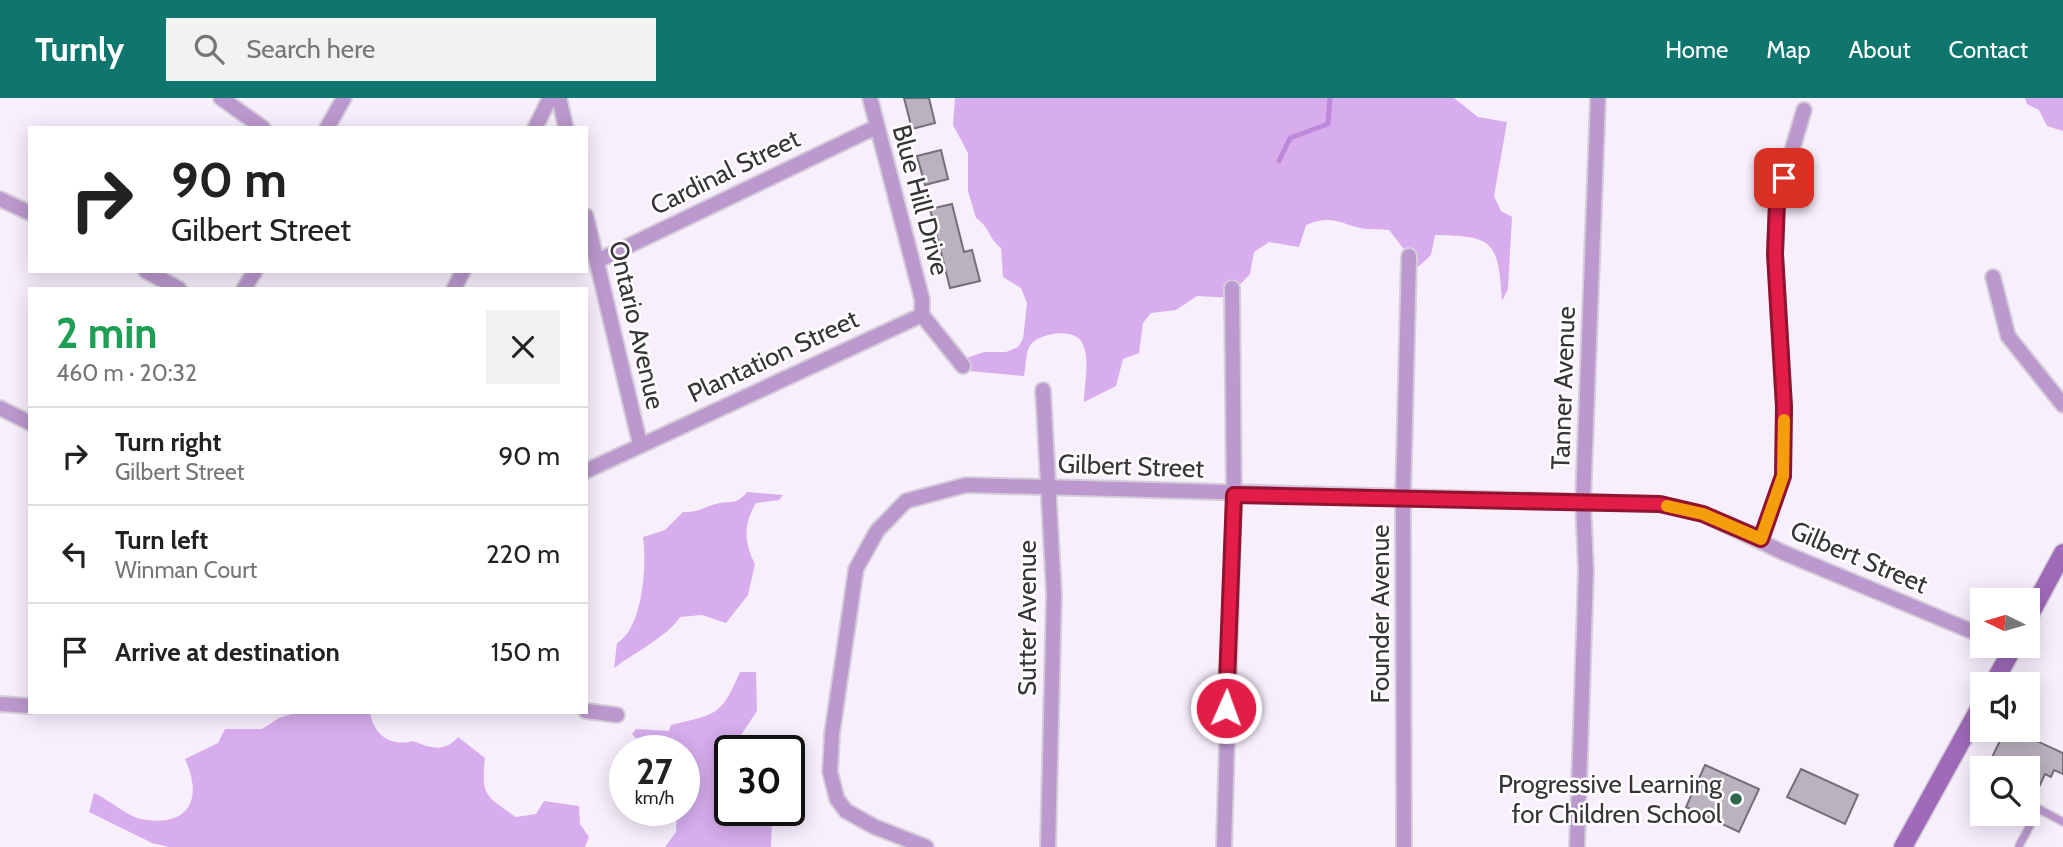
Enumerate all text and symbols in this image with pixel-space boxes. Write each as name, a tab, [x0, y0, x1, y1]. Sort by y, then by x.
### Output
search box	[166, 18, 656, 81]
text: Turnly	[35, 29, 124, 69]
icon: search	[190, 30, 228, 68]
text: Search here	[246, 33, 375, 65]
text: Home	[1665, 35, 1728, 64]
text: Map	[1766, 35, 1811, 64]
text: About	[1849, 35, 1911, 64]
text: Contact	[1949, 35, 2028, 64]
street label: Blue Hill Drive	[886, 121, 956, 279]
street label: Cardinal Street	[645, 122, 805, 222]
pin	[1754, 148, 1814, 208]
text: 90 m	[171, 150, 287, 209]
icon: right	[56, 154, 147, 245]
icon: arrive	[1765, 159, 1803, 197]
text: Gilbert Street	[171, 210, 351, 249]
street label: Ontario Avenue	[602, 238, 672, 412]
street label: Plantation Street	[683, 302, 864, 409]
street label: Tanner Avenue	[1544, 306, 1582, 470]
text: 2 min	[56, 307, 157, 359]
button: close	[486, 310, 560, 384]
text: 460 m · 20:32	[56, 359, 197, 387]
text: Turn right	[115, 426, 221, 458]
icon: right	[56, 437, 94, 475]
text: 90 m	[498, 440, 560, 472]
street label: Gilbert Street	[1057, 447, 1205, 485]
text: Gilbert Street	[115, 458, 244, 486]
street label: Gilbert Street	[1785, 514, 1933, 600]
text: Turn left	[115, 524, 208, 556]
street label: Founder Avenue	[1364, 524, 1396, 704]
icon: left	[56, 535, 94, 573]
text: 220 m	[486, 538, 560, 570]
street label: Sutter Avenue	[1011, 540, 1043, 696]
text: Winman Court	[115, 556, 257, 584]
north arrow	[1970, 588, 2040, 658]
map controls	[1970, 588, 2040, 826]
icon: arrive	[56, 633, 94, 671]
text: Arrive at destination	[115, 636, 340, 668]
text: 150 m	[491, 636, 560, 668]
position arrow	[1189, 671, 1263, 745]
button: sound	[1970, 672, 2040, 742]
speed limit sign: 30	[714, 735, 805, 826]
text: 27	[636, 750, 673, 793]
button: search	[1970, 756, 2040, 826]
place label: Progressive Learning for Children School	[1498, 768, 1723, 830]
text: km/h	[635, 787, 674, 809]
marker: Progressive Learning for Children School	[1728, 791, 1744, 807]

